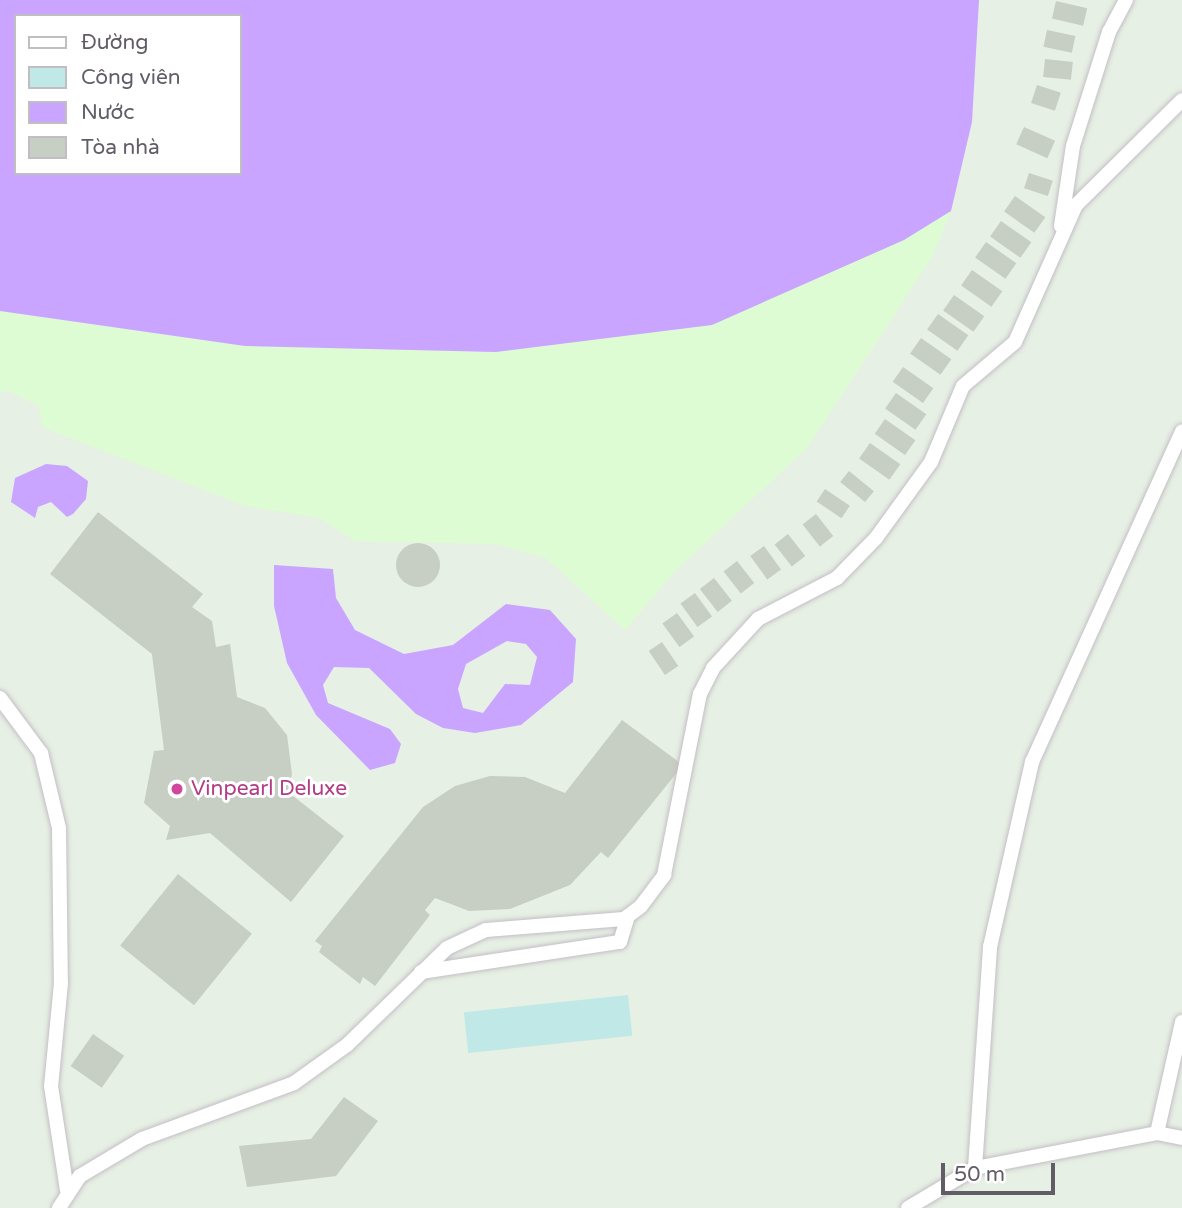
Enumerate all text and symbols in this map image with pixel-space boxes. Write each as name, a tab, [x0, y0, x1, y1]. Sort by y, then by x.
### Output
legend	[14, 14, 242, 175]
text: Đường	[81, 30, 149, 55]
text: Công viên	[81, 65, 181, 90]
text: Nước	[81, 100, 135, 125]
text: Tòa nhà	[81, 135, 160, 160]
place label: Vinpearl Deluxe	[191, 776, 347, 802]
marker: Vinpearl Deluxe	[169, 781, 185, 797]
scale bar	[944, 1148, 1058, 1192]
text: 50 m	[954, 1162, 1005, 1187]

